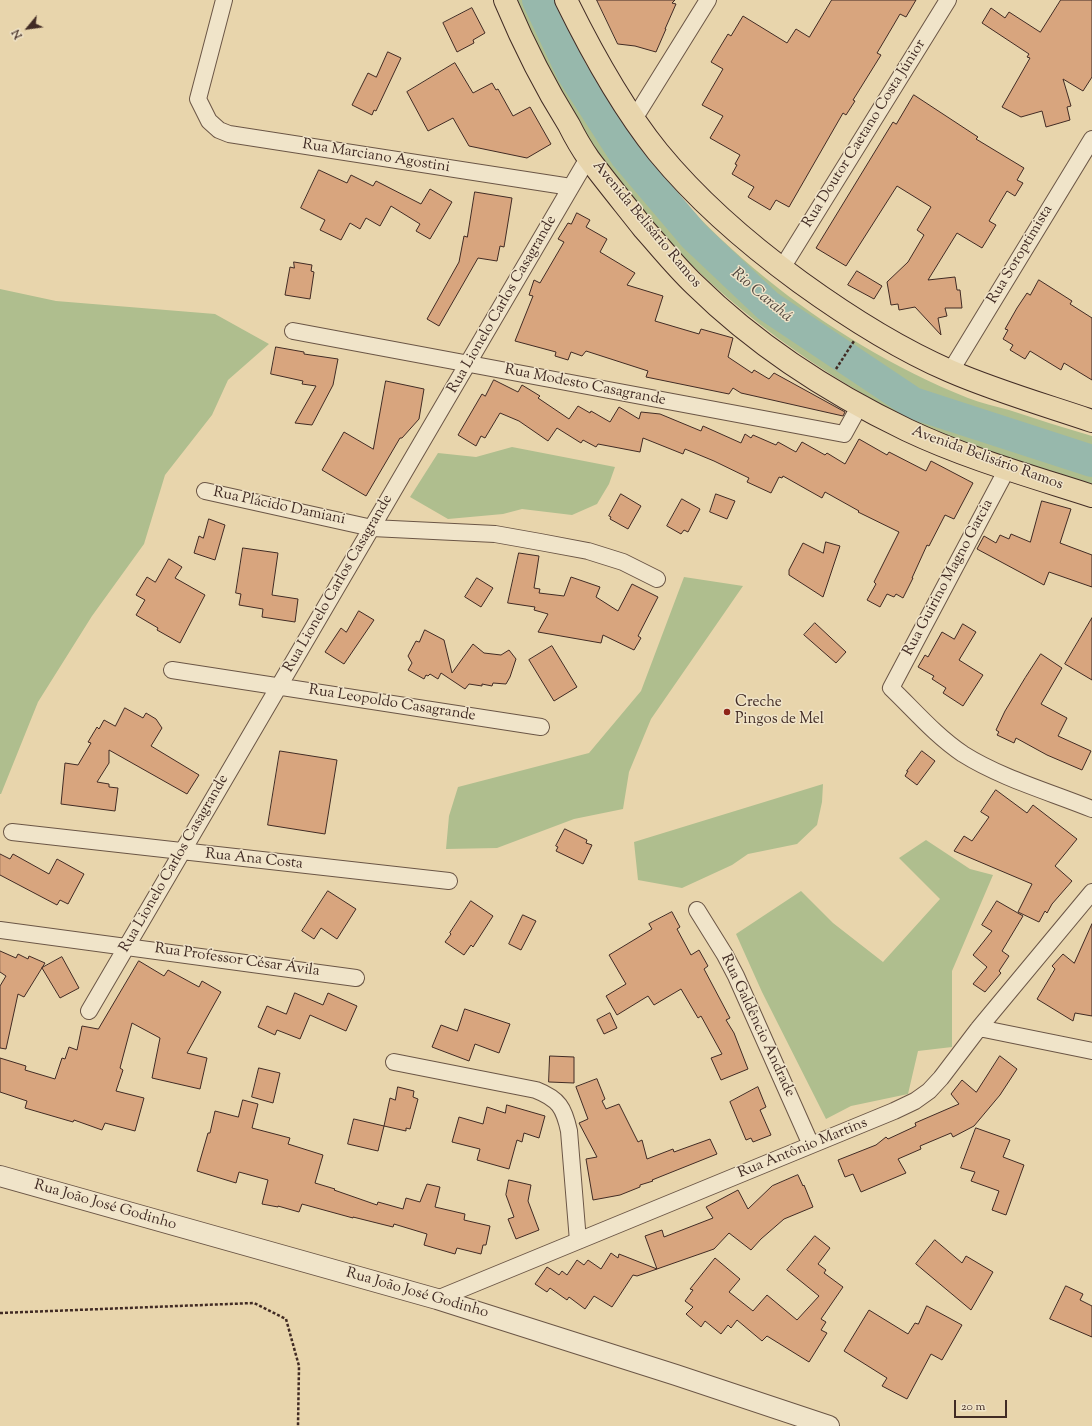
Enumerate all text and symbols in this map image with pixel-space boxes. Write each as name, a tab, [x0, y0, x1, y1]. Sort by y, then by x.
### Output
north arrow	[8, 8, 48, 48]
text: N	[8, 26, 27, 42]
street label: Rua Doutor Caetano Costa Júnior	[799, 37, 931, 231]
street label: Rua Marciano Agostini	[301, 136, 451, 178]
street label: Avenida Belisário Ramos	[588, 158, 704, 292]
street label: Rua Soroptimista	[984, 202, 1058, 308]
street label: Rua Lionelo Carlos Casagrande	[445, 213, 561, 397]
water label: Rio Carahá	[726, 265, 796, 327]
street label: Rua Modesto Casagrande	[503, 362, 667, 410]
street label: Avenida Belisário Ramos	[909, 423, 1065, 495]
street label: Rua Plácido Damiani	[211, 484, 347, 530]
street label: Rua Lionelo Carlos Casagrande	[281, 492, 397, 676]
street label: Rua Guirino Magno Garcia	[900, 497, 998, 659]
street label: Rua Leopoldo Casagrande	[307, 682, 477, 726]
place label: Creche Pingos de Mel	[735, 694, 824, 729]
marker: Creche Pingos de Mel	[722, 707, 732, 717]
street label: Rua Lionelo Carlos Casagrande	[117, 772, 233, 956]
street label: Rua Ana Costa	[204, 846, 304, 874]
street label: Rua Professor César Ávila	[153, 941, 321, 981]
street label: Rua Galdêncio Andrade	[716, 952, 798, 1100]
street label: Rua Antônio Martins	[736, 1115, 870, 1183]
street label: Rua João José Godinho	[32, 1177, 178, 1235]
street label: Rua João José Godinho	[344, 1265, 490, 1323]
scale bar	[956, 1392, 1009, 1418]
text: 20 m	[961, 1398, 985, 1416]

